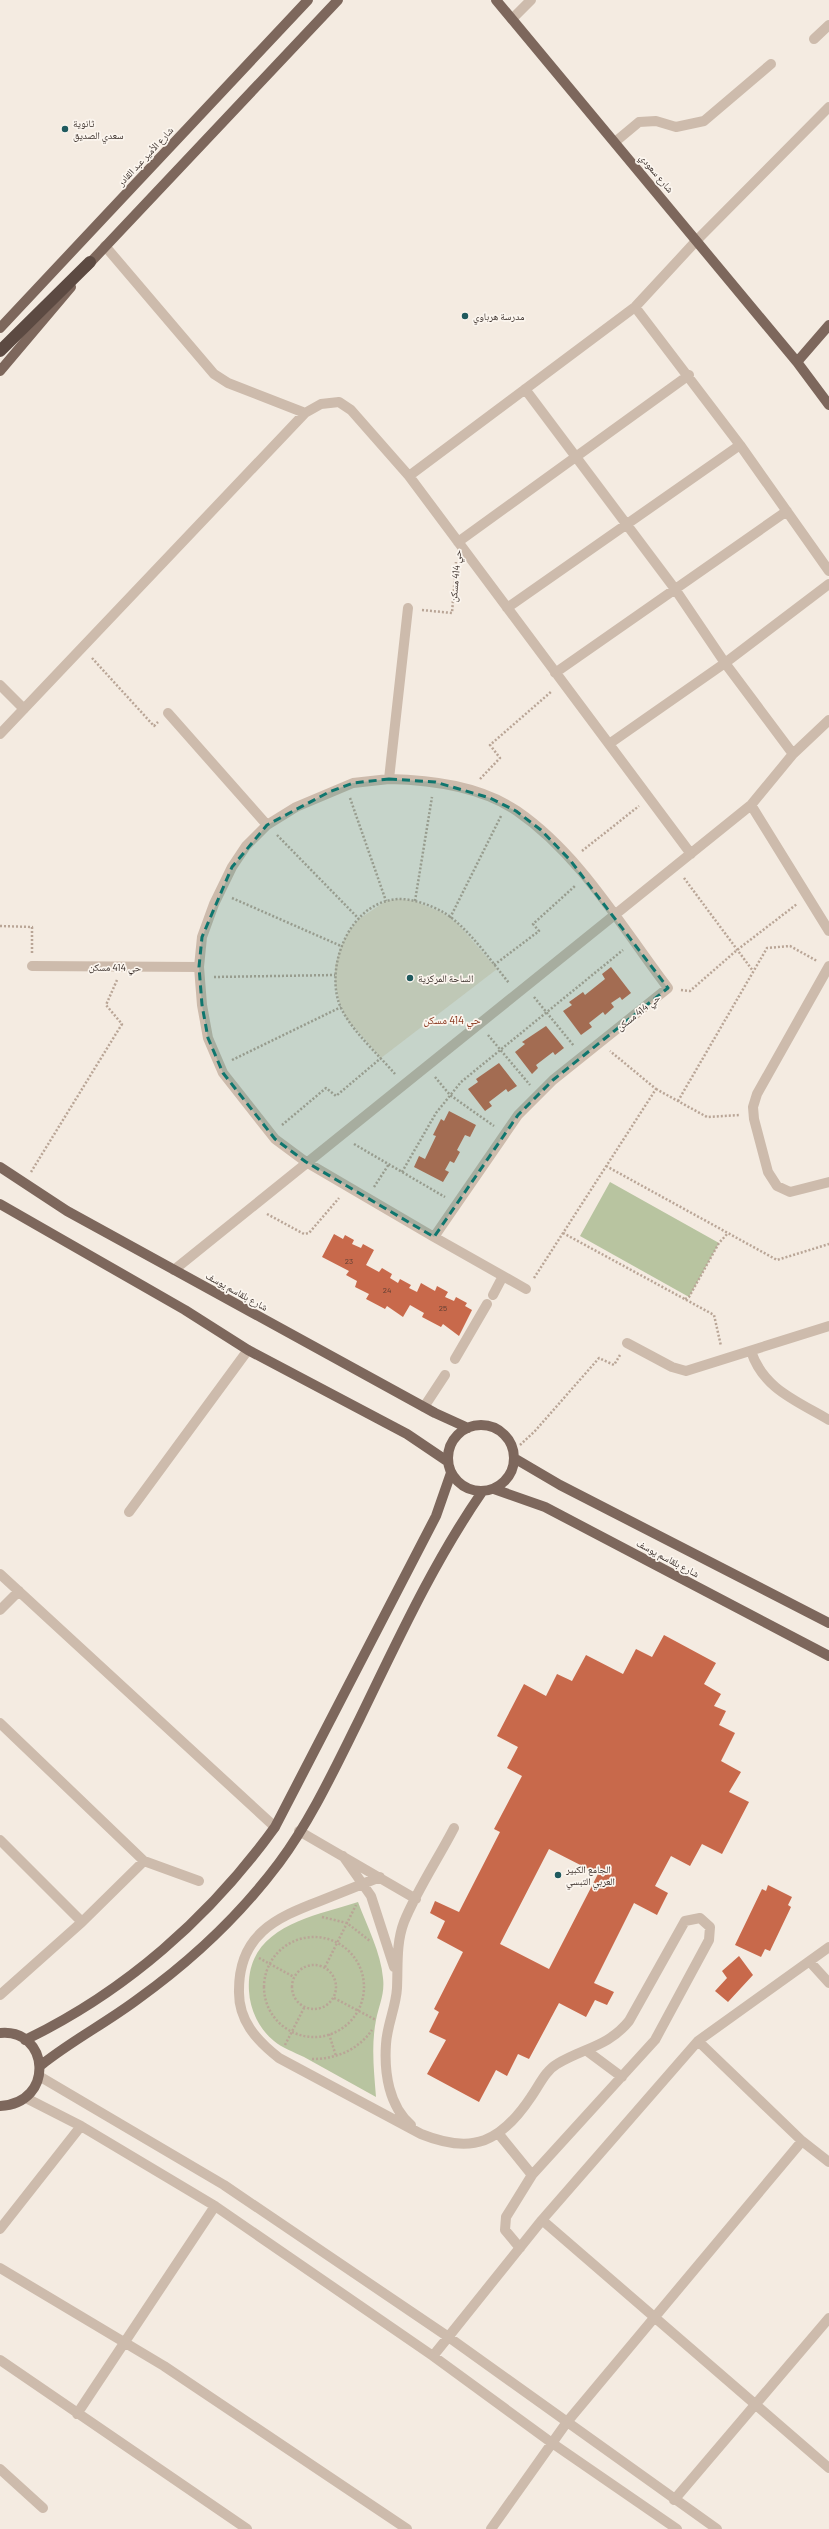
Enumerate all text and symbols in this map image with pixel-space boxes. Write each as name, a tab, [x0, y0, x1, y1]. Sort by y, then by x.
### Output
place label: ثانوية سعدي الصديق	[73, 117, 124, 144]
marker: ثانوية سعدي الصديق	[60, 124, 70, 134]
street label: شارع الأمير عبد القادر	[114, 124, 176, 189]
street label: شارع سعودي	[635, 151, 677, 197]
place label: مدرسة هرباوي	[473, 310, 525, 325]
marker: مدرسة هرباوي	[460, 311, 470, 321]
street label: حي 414 مسكن	[447, 549, 466, 603]
street label: حي 414 مسكن	[89, 961, 142, 976]
place label: الساحة المركزية	[418, 972, 473, 984]
marker: الساحة المركزية	[405, 973, 415, 983]
street label: حي 414 مسكن	[614, 991, 664, 1035]
district label: حي 414 مسكن	[423, 1013, 481, 1029]
house number: 23	[345, 1256, 353, 1266]
street label: شارع بلقاسم يوسف	[203, 1269, 271, 1315]
house number: 24	[383, 1285, 391, 1295]
house number: 25	[439, 1303, 447, 1313]
street label: شارع بلقاسم يوسف	[634, 1536, 702, 1582]
place label: الجامع الكبير العربي التبسي	[565, 1863, 615, 1890]
marker: الجامع الكبير العربي التبسي	[553, 1870, 563, 1880]

